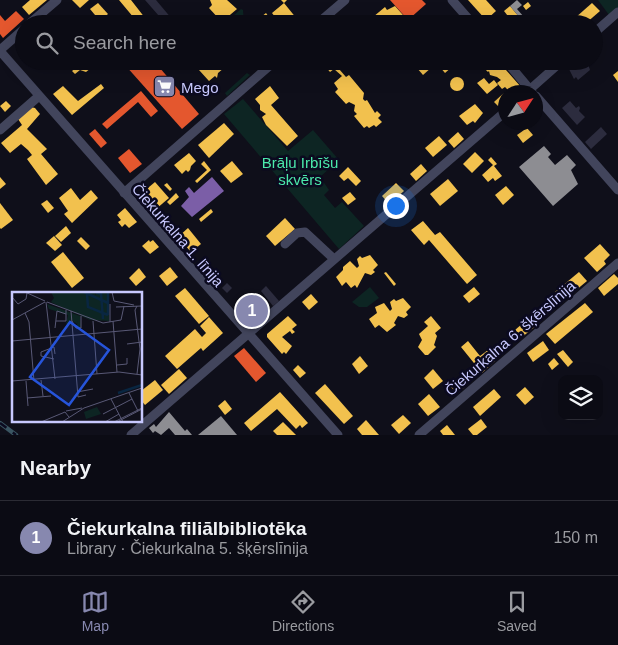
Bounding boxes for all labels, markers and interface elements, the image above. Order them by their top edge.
search box [15,15,603,70]
icon: search [33,29,61,57]
text: Search here [73,32,177,53]
supermarket icon: Mego [153,75,177,99]
place label: Mego [181,79,219,96]
north arrow [498,85,543,130]
park label: Brāļu Irbīšu skvērs [262,154,338,188]
street label: Čiekurkalna 1. līnija [129,180,228,290]
your location [383,193,409,219]
street label: Čiekurkalna 6. šķērslīnija [441,276,579,399]
inset map [12,292,142,422]
pin: 1 [236,292,268,330]
map controls [558,375,603,420]
button: layers [558,375,603,420]
text: Nearby [20,456,91,479]
text: Čiekurkalna filiālbibliotēka [67,518,307,539]
text: 1 [32,529,40,546]
text: 150 m [554,529,598,546]
text: Library · Čiekurkalna 5. šķērslīnija [67,540,308,557]
tab: Map [81,588,109,634]
tab: Directions [272,588,334,634]
tab: Saved [497,588,537,634]

